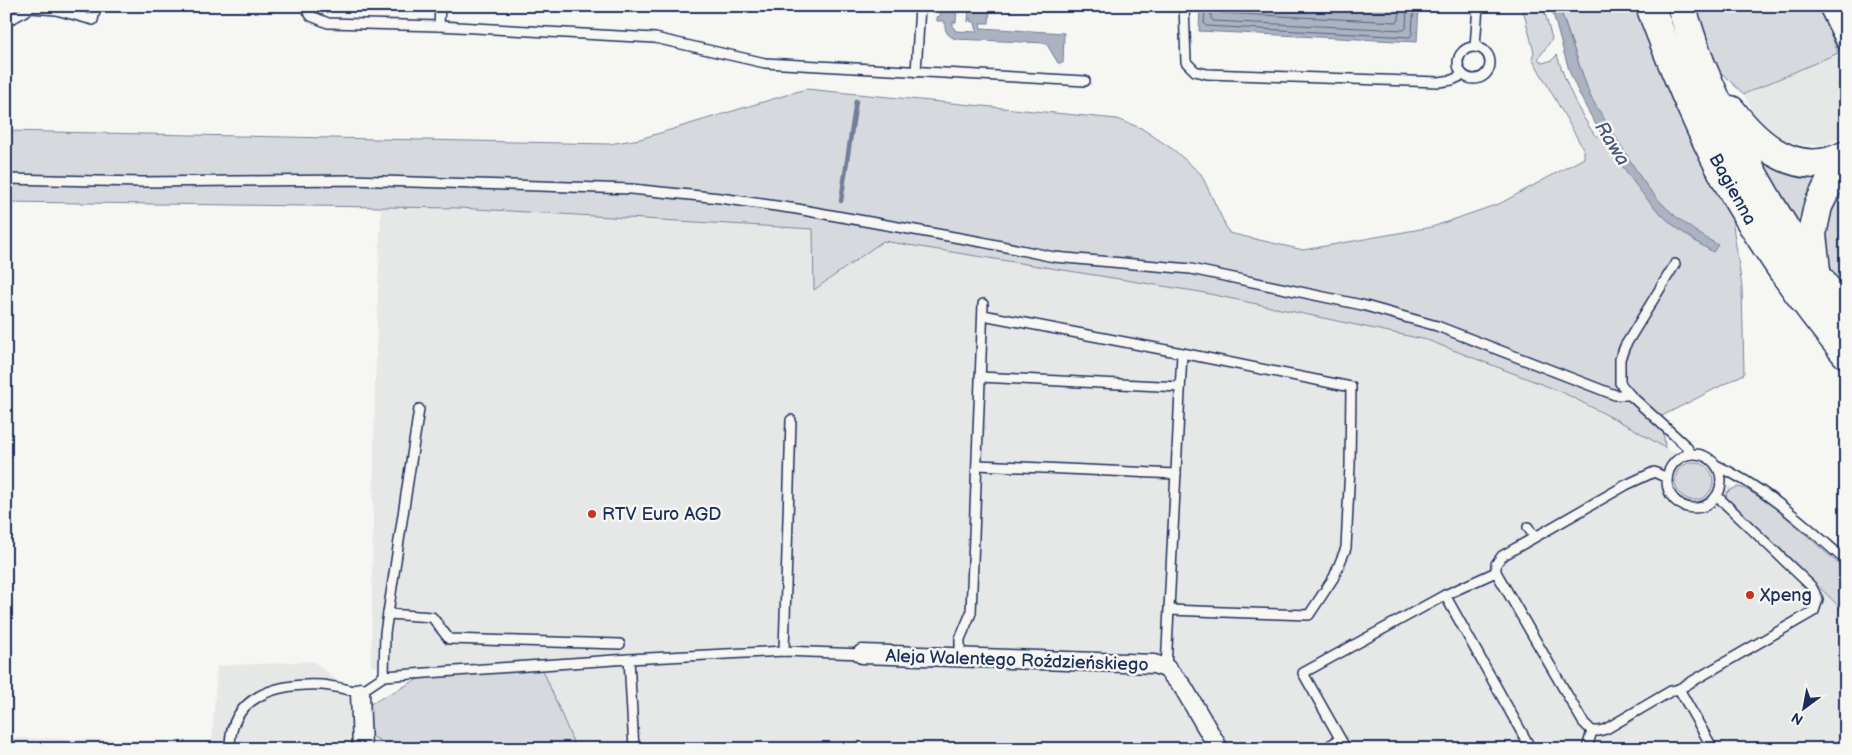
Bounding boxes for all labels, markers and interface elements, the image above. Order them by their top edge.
water label: Rawa [1589,118,1634,170]
street label: Bagienna [1704,150,1761,229]
place label: RTV Euro AGD [602,504,721,525]
marker: RTV Euro AGD [586,508,598,520]
place label: Xpeng [1759,585,1812,606]
marker: Xpeng [1744,589,1756,601]
street label: Aleja Walentego Roździeńskiego [885,645,1149,676]
north arrow [1780,682,1830,732]
text: N [1788,709,1806,729]

